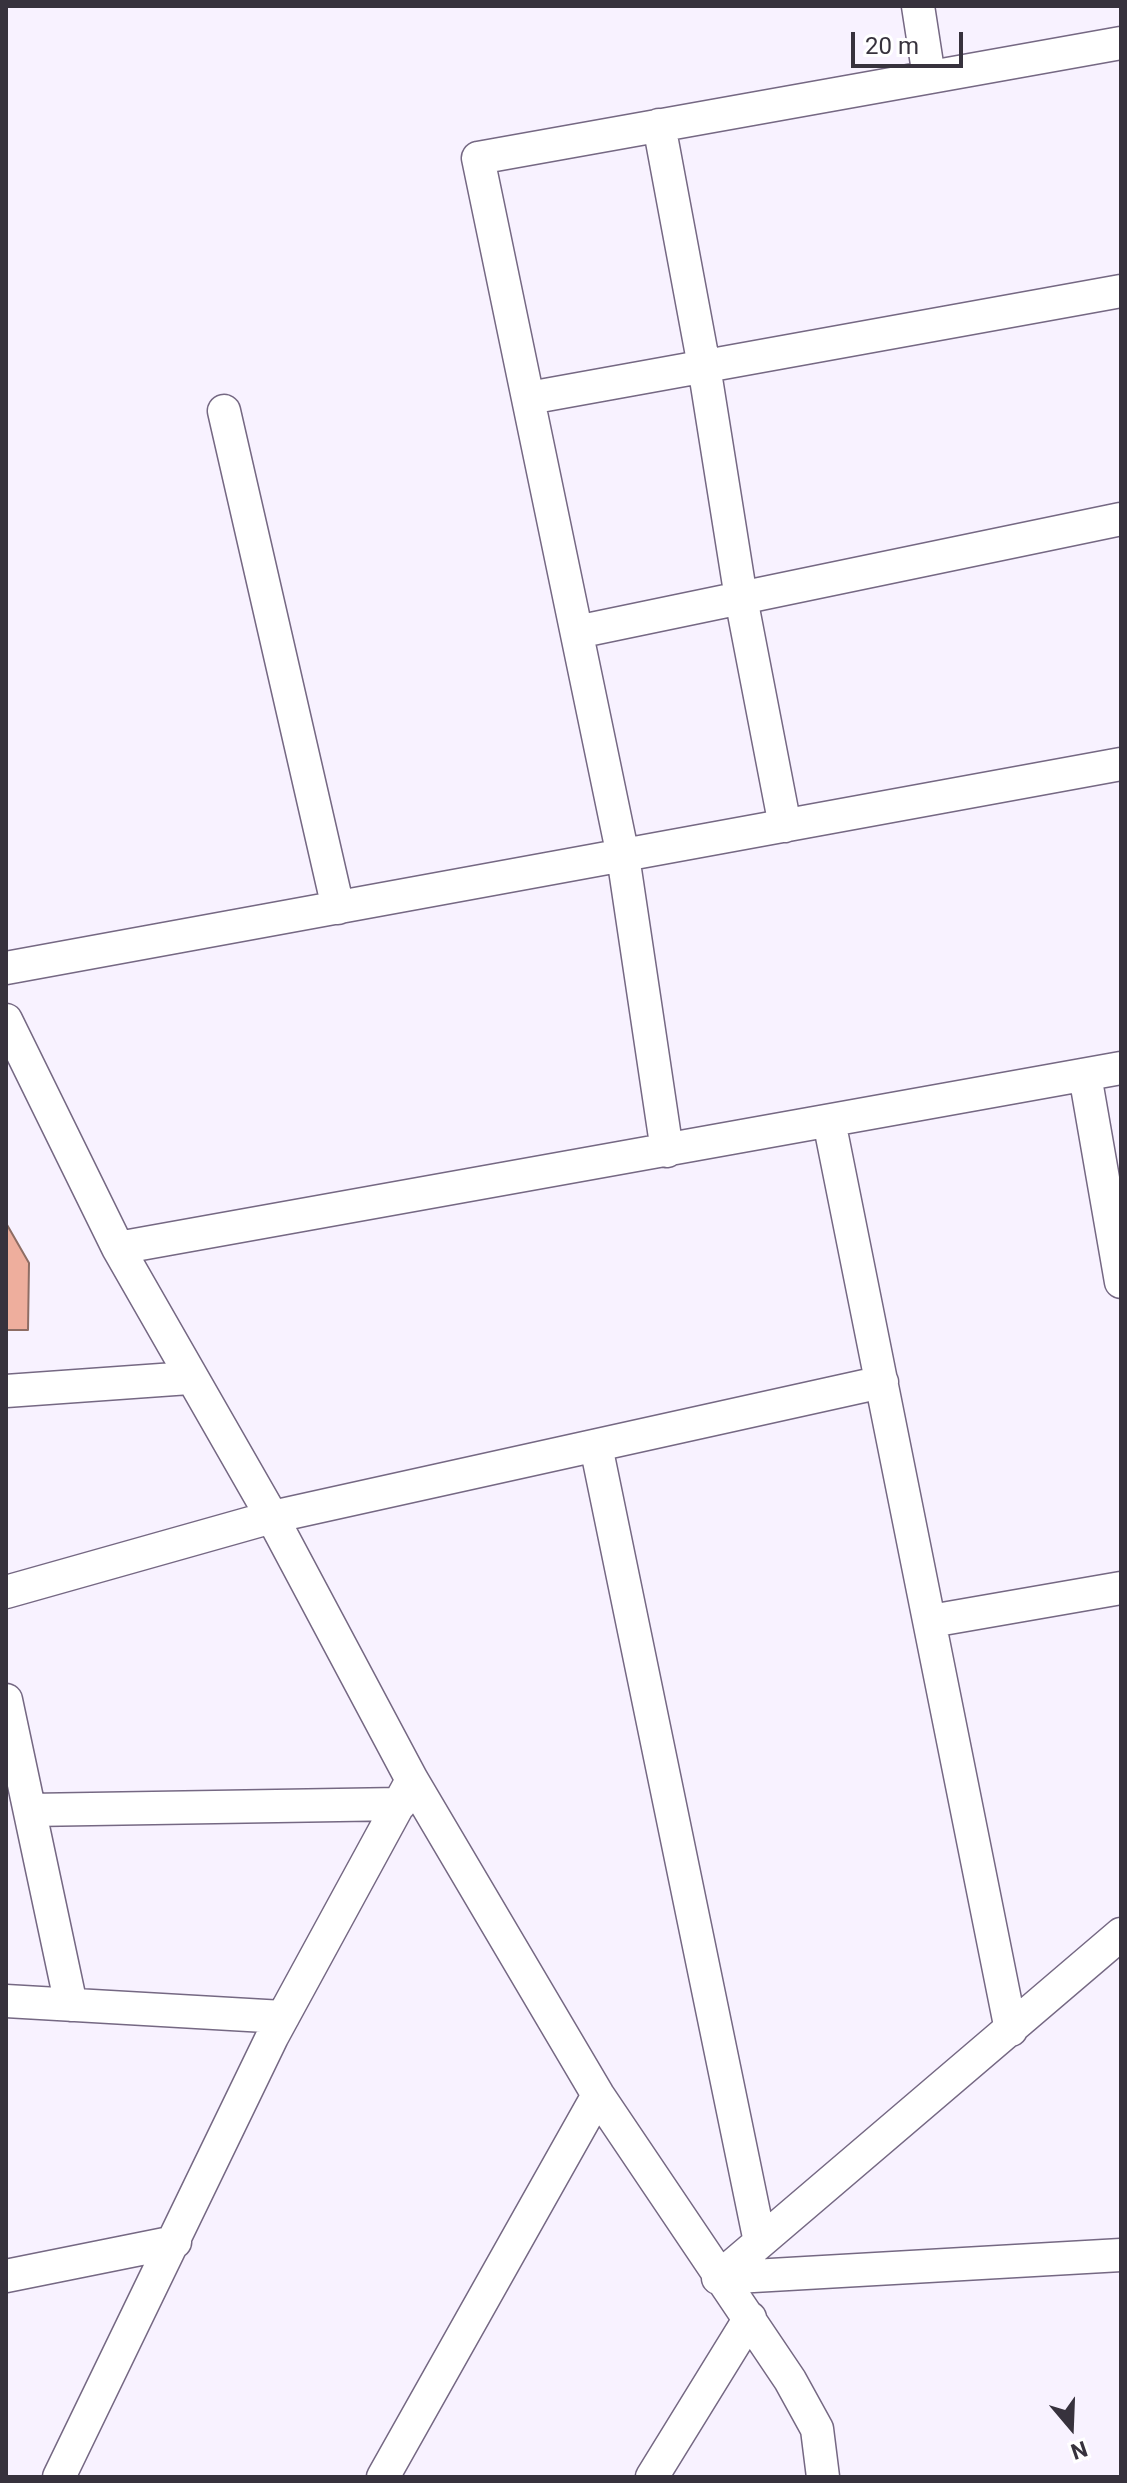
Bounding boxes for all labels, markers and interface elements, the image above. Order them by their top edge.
scale bar [855,16,967,66]
text: 20 m [865,32,919,60]
north arrow [1031,2387,1111,2467]
text: N [1068,2436,1090,2465]

